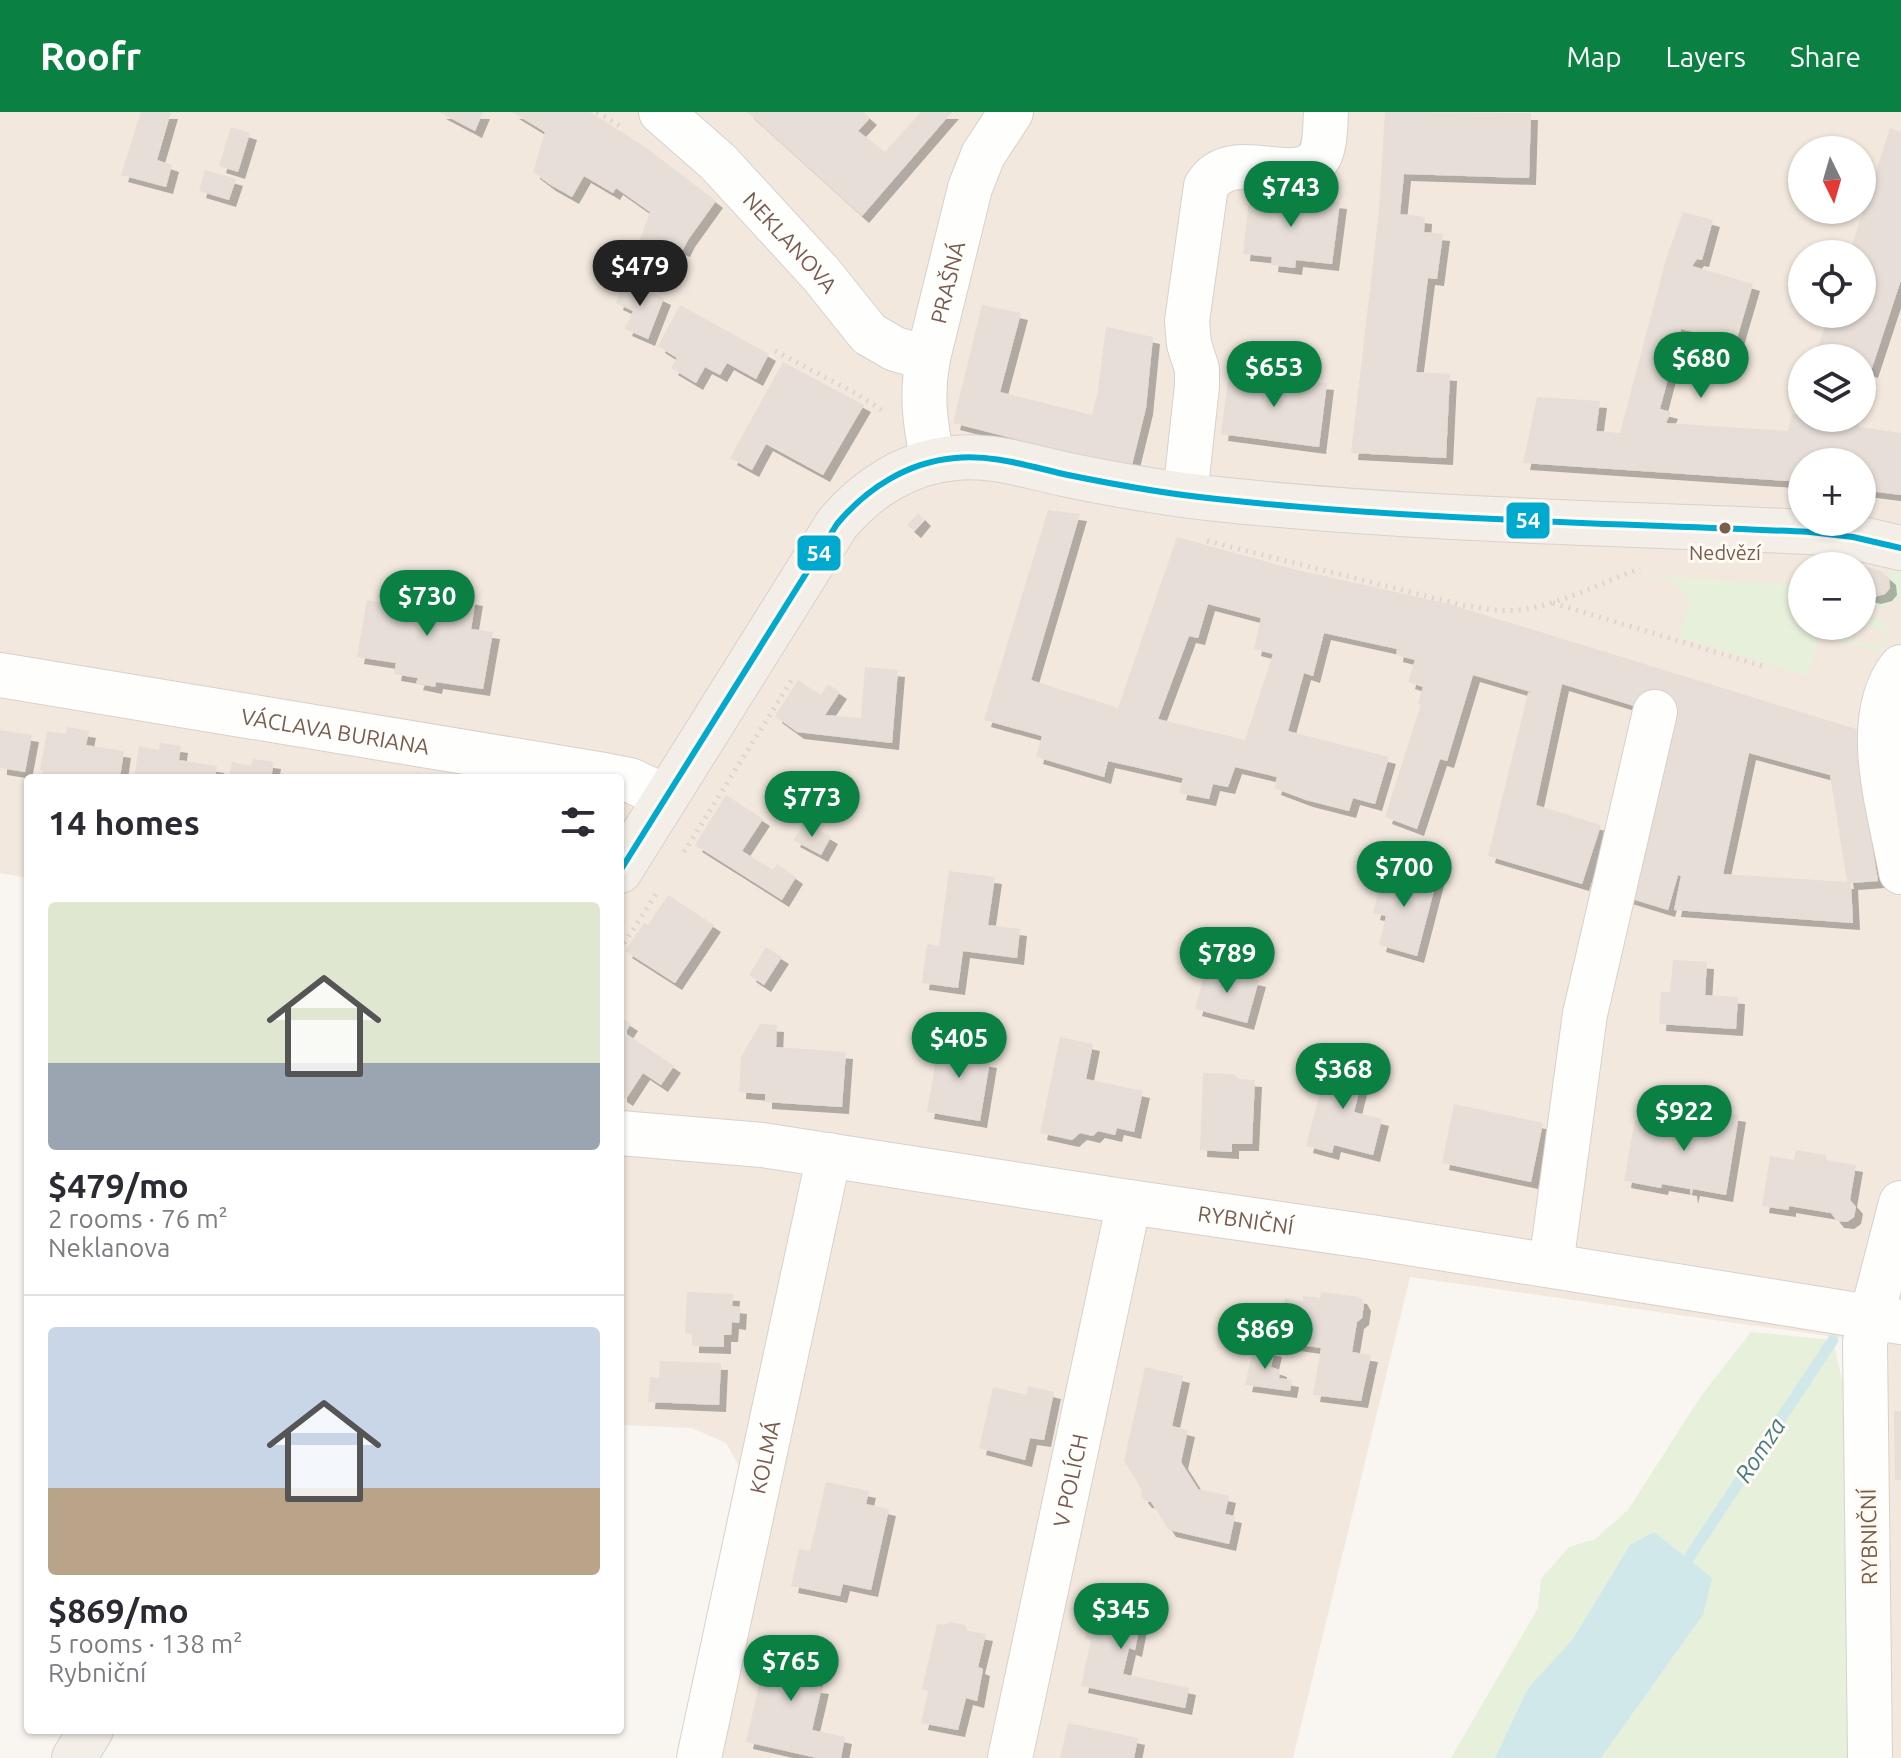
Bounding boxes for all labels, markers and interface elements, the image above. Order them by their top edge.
text: Roofr [40,35,141,77]
text: Map [1566,41,1622,72]
text: Layers [1666,41,1746,72]
text: Share [1790,41,1861,72]
north arrow [1788,136,1876,224]
map controls [1788,136,1876,640]
pin: $743 [1244,161,1338,229]
text: $743 [1262,172,1320,201]
street label: NEKLANOVA [739,186,843,298]
street label: PRAŠNÁ [925,238,969,326]
pin: $479 [593,240,687,308]
button: locate [1788,240,1876,328]
text: $479 [611,251,669,280]
pin: $680 [1654,332,1748,400]
pin: $653 [1227,341,1321,409]
text: $680 [1672,343,1730,372]
button: layers [1788,344,1876,432]
text: $653 [1245,352,1303,381]
button: + [1788,448,1876,536]
line badge: 54 [1505,501,1551,540]
text: 54 [1516,507,1540,532]
marker: Nedvězí [1717,520,1733,536]
line badge: 54 [796,534,842,572]
text: 54 [807,540,831,565]
place label: Nedvězí [1689,541,1762,564]
button: − [1788,552,1876,640]
pin: $730 [380,570,474,638]
text: $730 [398,581,456,610]
street label: VÁCLAVA BURIANA [240,703,432,759]
pin: $773 [765,771,859,839]
text: $773 [783,782,841,811]
icon: filters [556,800,600,844]
text: 14 homes [48,803,200,841]
pin: $700 [1357,841,1451,909]
text: $700 [1375,852,1433,881]
pin: $789 [1180,927,1274,995]
text: $789 [1198,938,1256,967]
icon: home [252,954,396,1098]
pin: $405 [912,1012,1006,1080]
text: $405 [930,1023,988,1052]
pin: $368 [1296,1043,1390,1111]
text: $368 [1314,1054,1372,1083]
pin: $922 [1637,1085,1731,1153]
text: $922 [1655,1096,1713,1125]
text: $479/mo [48,1166,189,1204]
street label: RYBNIČNÍ [1196,1200,1296,1238]
text: 2 rooms · 76 m² [48,1204,228,1233]
text: Neklanova [48,1233,170,1262]
pin: $869 [1218,1303,1312,1371]
text: $869 [1236,1314,1294,1343]
icon: home [252,1379,396,1523]
water label: Romza [1729,1413,1791,1487]
street label: KOLMÁ [744,1417,784,1496]
street label: V POLÍCH [1047,1431,1092,1529]
street label: RYBNIČNÍ [1854,1488,1881,1585]
pin: $345 [1074,1583,1168,1651]
text: $869/mo [48,1591,189,1629]
text: $345 [1092,1594,1150,1623]
text: 5 rooms · 138 m² [48,1629,243,1658]
pin: $765 [744,1635,838,1703]
text: $765 [762,1646,820,1675]
text: Rybniční [48,1658,146,1687]

